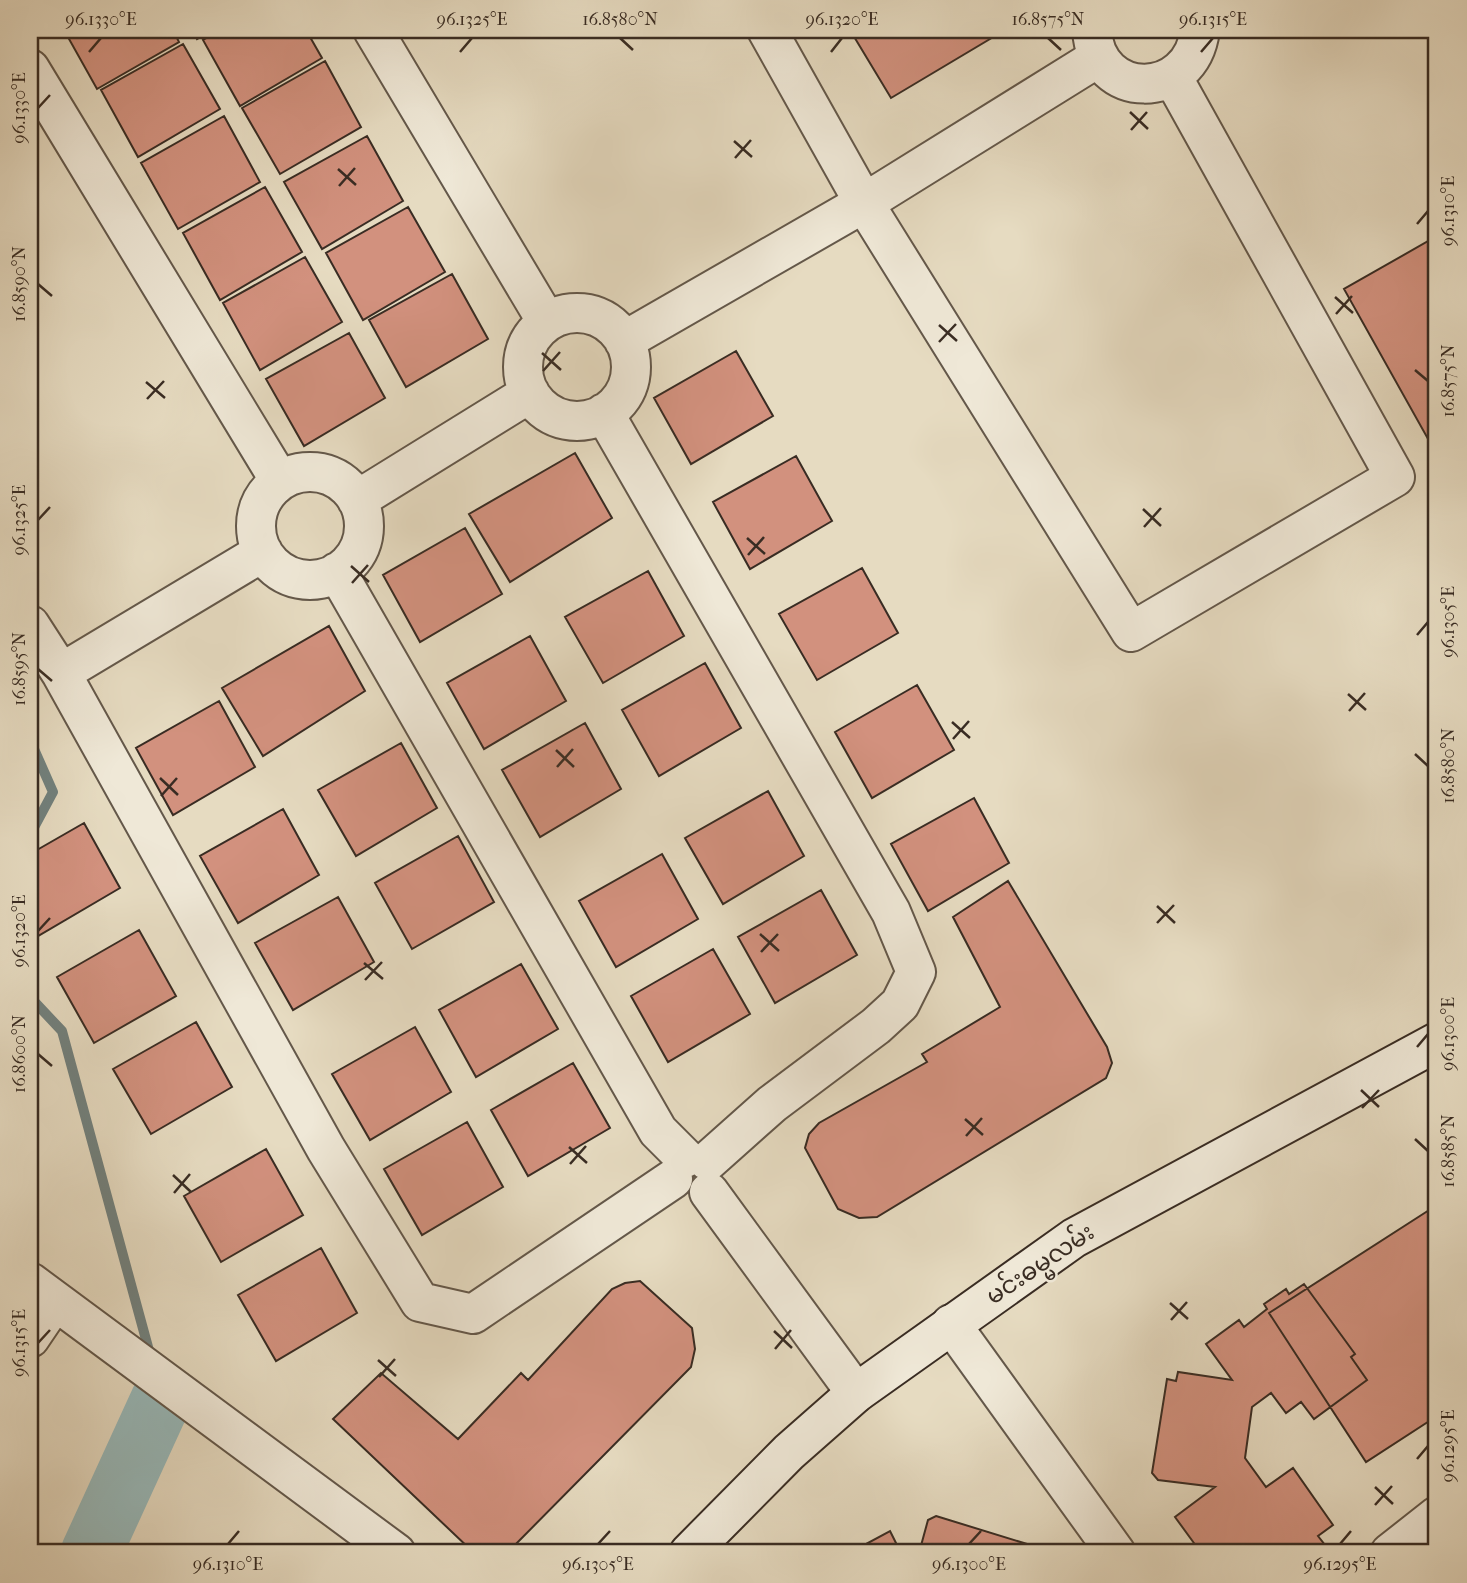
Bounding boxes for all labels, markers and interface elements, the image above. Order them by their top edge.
text: 96.1330°E [65,9,137,30]
text: 96.1325°E [436,9,508,30]
text: 16.8580°N [582,9,658,30]
text: 96.1320°E [805,9,879,30]
text: 16.8575°N [1011,9,1085,30]
text: 96.1315°E [1179,9,1247,30]
text: 96.1330°E [9,72,30,144]
text: 96.1310°E [1438,176,1459,246]
text: 16.8590°N [9,246,30,322]
text: 16.8575°N [1438,344,1459,418]
text: 96.1325°E [9,484,30,556]
text: 96.1305°E [1438,586,1459,658]
text: 16.8595°N [9,632,30,706]
text: 16.8580°N [1438,728,1459,804]
text: 96.1320°E [9,894,30,968]
text: 96.1300°E [1438,997,1459,1071]
text: 16.8600°N [9,1014,30,1093]
text: 16.8585°N [1438,1114,1459,1188]
street label: မင်းဓမ္မလမ်း [980,1216,1102,1315]
text: 96.1315°E [9,1309,30,1377]
text: 96.1295°E [1438,1409,1459,1483]
text: 96.1310°E [193,1554,263,1575]
text: 96.1305°E [562,1554,634,1575]
text: 96.1300°E [932,1554,1006,1575]
text: 96.1295°E [1303,1554,1377,1575]

